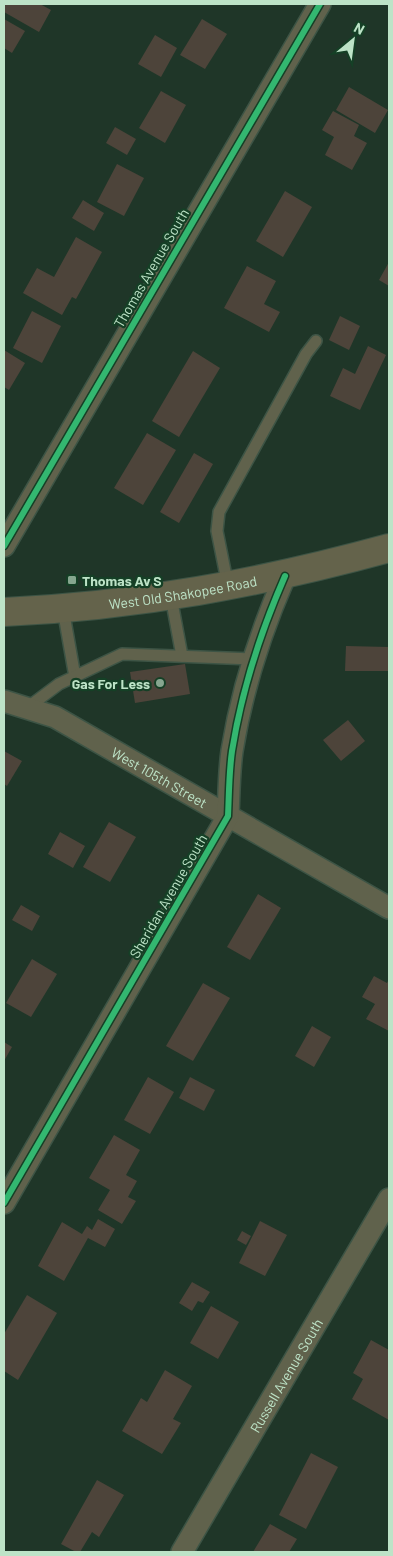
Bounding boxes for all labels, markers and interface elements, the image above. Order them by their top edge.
north arrow [328,15,378,65]
text: N [351,19,368,38]
street label: Thomas Avenue South [110,205,192,331]
place label: Thomas Av S [82,572,162,589]
street label: West Old Shakopee Road [108,572,258,612]
marker: Thomas Av S [66,574,78,586]
place label: Gas For Less [72,675,150,692]
marker: Gas For Less [154,677,166,689]
street label: West 105th Street [109,743,210,811]
street label: Sheridan Avenue South [126,831,210,961]
street label: Russell Avenue South [246,1315,326,1435]

